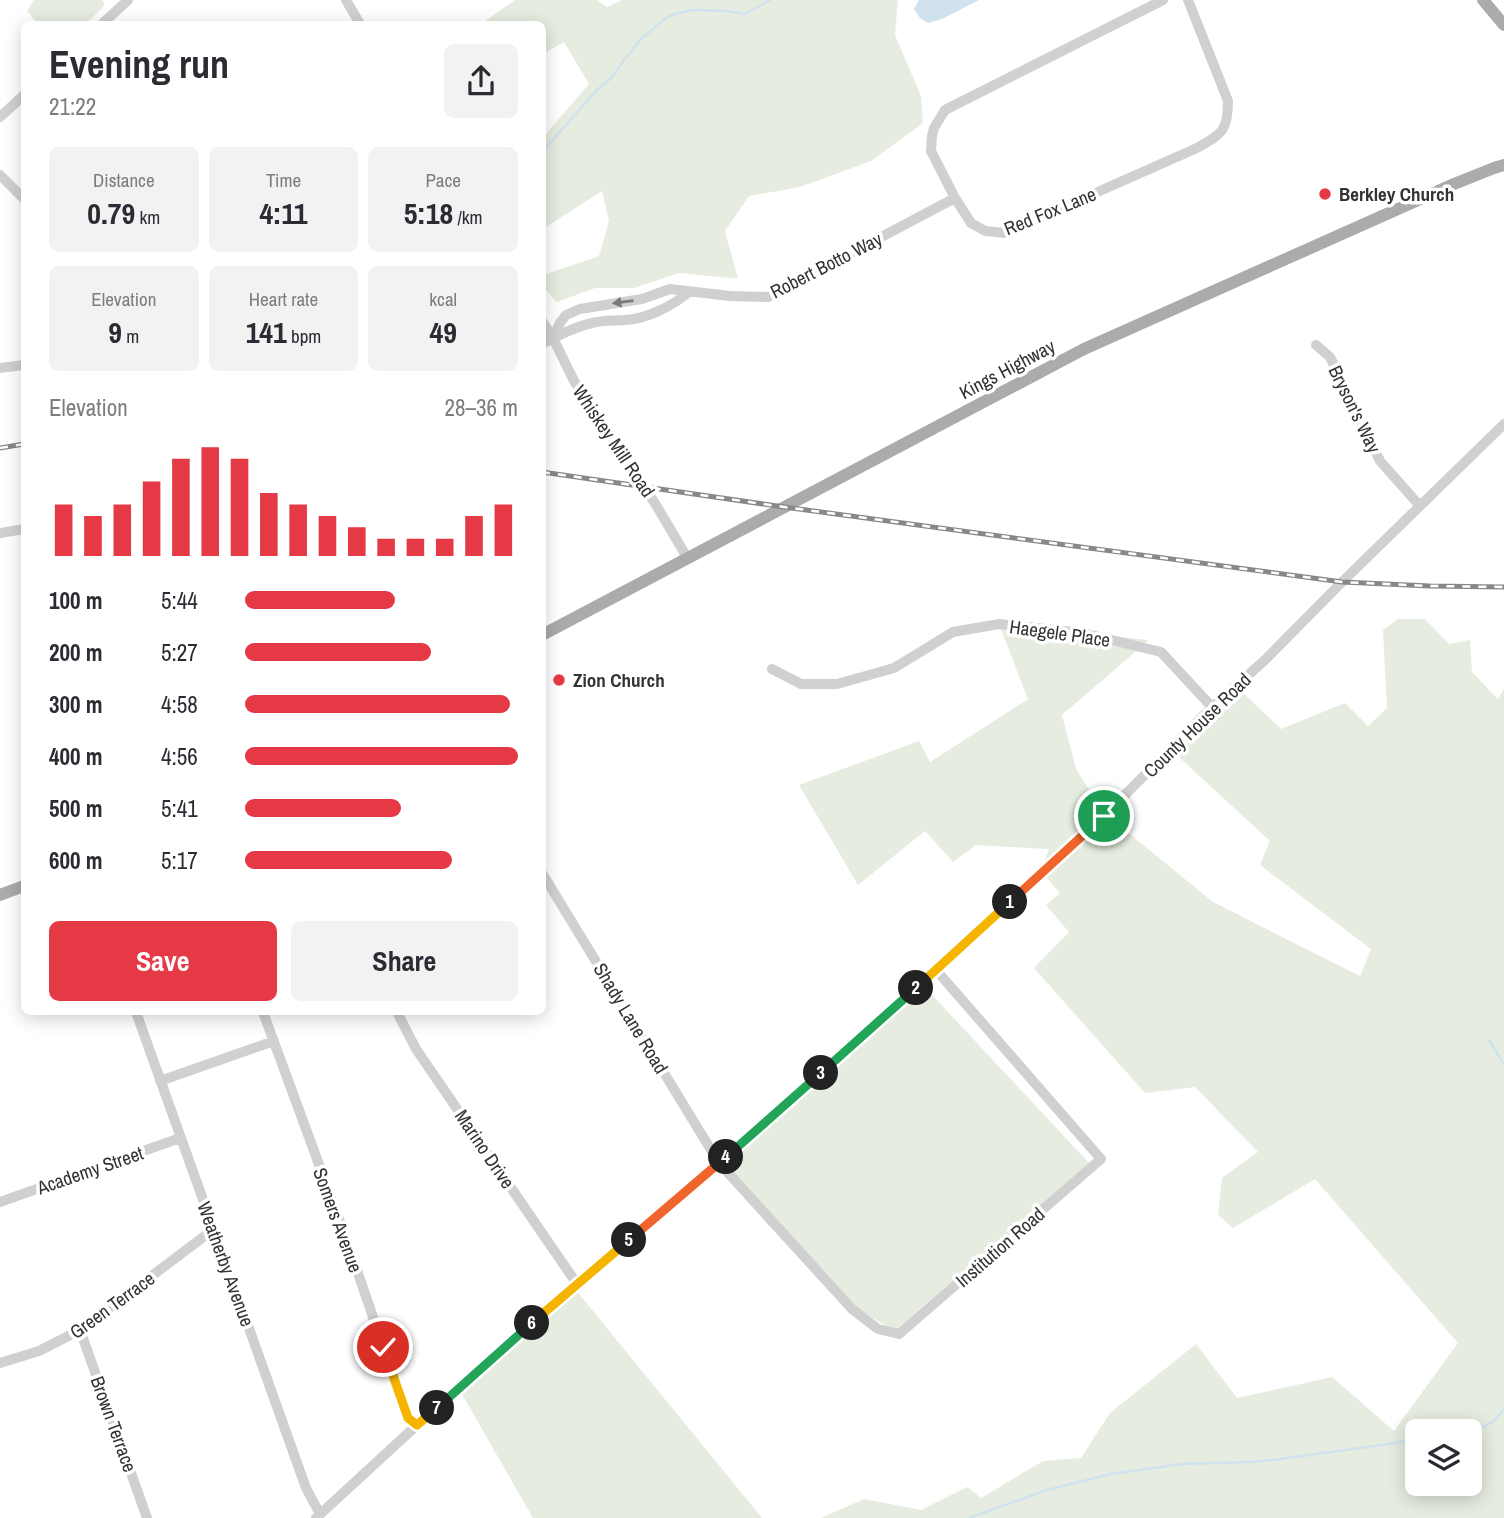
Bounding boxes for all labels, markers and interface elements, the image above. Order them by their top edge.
text: Evening run [49,39,229,90]
button: share [444,44,518,118]
text: 21:22 [49,91,96,122]
text: Distance [93,167,155,193]
text: Time [266,167,301,193]
text: Pace [425,167,461,193]
street label: Red Fox Lane [1000,181,1100,241]
place label: Berkley Church [1339,181,1454,207]
marker: Berkley Church [1317,186,1333,202]
text: 0.79 [87,193,135,233]
text: 4:11 [260,193,307,233]
text: 5:18 [404,193,453,233]
text: km [135,204,160,230]
text: /km [453,204,483,230]
street label: Robert Botto Way [766,226,887,304]
text: Elevation [91,286,156,312]
text: Heart rate [249,286,318,312]
text: kcal [429,286,457,312]
one-way arrow [612,297,634,308]
text: 9 [108,312,122,352]
text: 141 [246,312,287,352]
text: 49 [429,312,457,352]
text: m [122,323,139,349]
text: bpm [287,323,321,349]
street label: Kings Highway [955,333,1060,405]
street label: Bryson's Way [1323,361,1387,457]
street label: Whiskey Mill Road [567,380,661,502]
text: Elevation [49,392,128,423]
text: 28–36 m [445,392,518,423]
text: 100 m [49,585,102,616]
text: 5:44 [161,585,198,616]
street label: Haegele Place [1008,613,1112,653]
text: 200 m [49,637,102,668]
text: 5:27 [161,637,198,668]
place label: Zion Church [573,667,665,693]
street label: County House Road [1138,667,1256,783]
marker: Zion Church [551,672,567,688]
text: 300 m [49,689,102,720]
text: 4:58 [161,689,198,720]
text: 400 m [49,741,102,772]
text: 4:56 [161,741,198,772]
pin [1074,786,1134,846]
text: 500 m [49,793,102,824]
text: 5:41 [161,793,198,824]
icon: arrive [1085,797,1123,835]
text: 600 m [49,845,102,876]
text: 5:17 [161,845,198,876]
pin: 1 [992,884,1028,920]
text: 1 [1005,888,1014,914]
button: Save [49,921,277,1001]
button: Share [291,921,518,1001]
street label: Shady Lane Road [588,958,674,1078]
pin: 2 [898,970,934,1006]
text: 2 [911,974,920,1000]
pin: 3 [804,1056,838,1090]
text: 3 [816,1059,825,1085]
street label: Marino Drive [449,1104,521,1194]
street label: Academy Street [32,1139,147,1201]
pin: 4 [708,1140,744,1174]
text: 4 [721,1143,730,1169]
street label: Somers Avenue [307,1164,369,1276]
street label: Weatherby Avenue [191,1198,261,1330]
street label: Institution Road [950,1201,1050,1293]
pin: 5 [612,1222,646,1258]
text: 5 [624,1226,633,1252]
street label: Green Terrace [64,1265,160,1345]
pin: 6 [514,1306,550,1340]
text: 6 [527,1309,536,1335]
pin [353,1317,413,1377]
icon: check [364,1328,402,1366]
street label: Brown Terrace [85,1372,143,1476]
pin: 7 [420,1390,454,1426]
text: 7 [432,1394,441,1420]
map controls [1405,1419,1482,1496]
button: layers [1405,1419,1482,1496]

